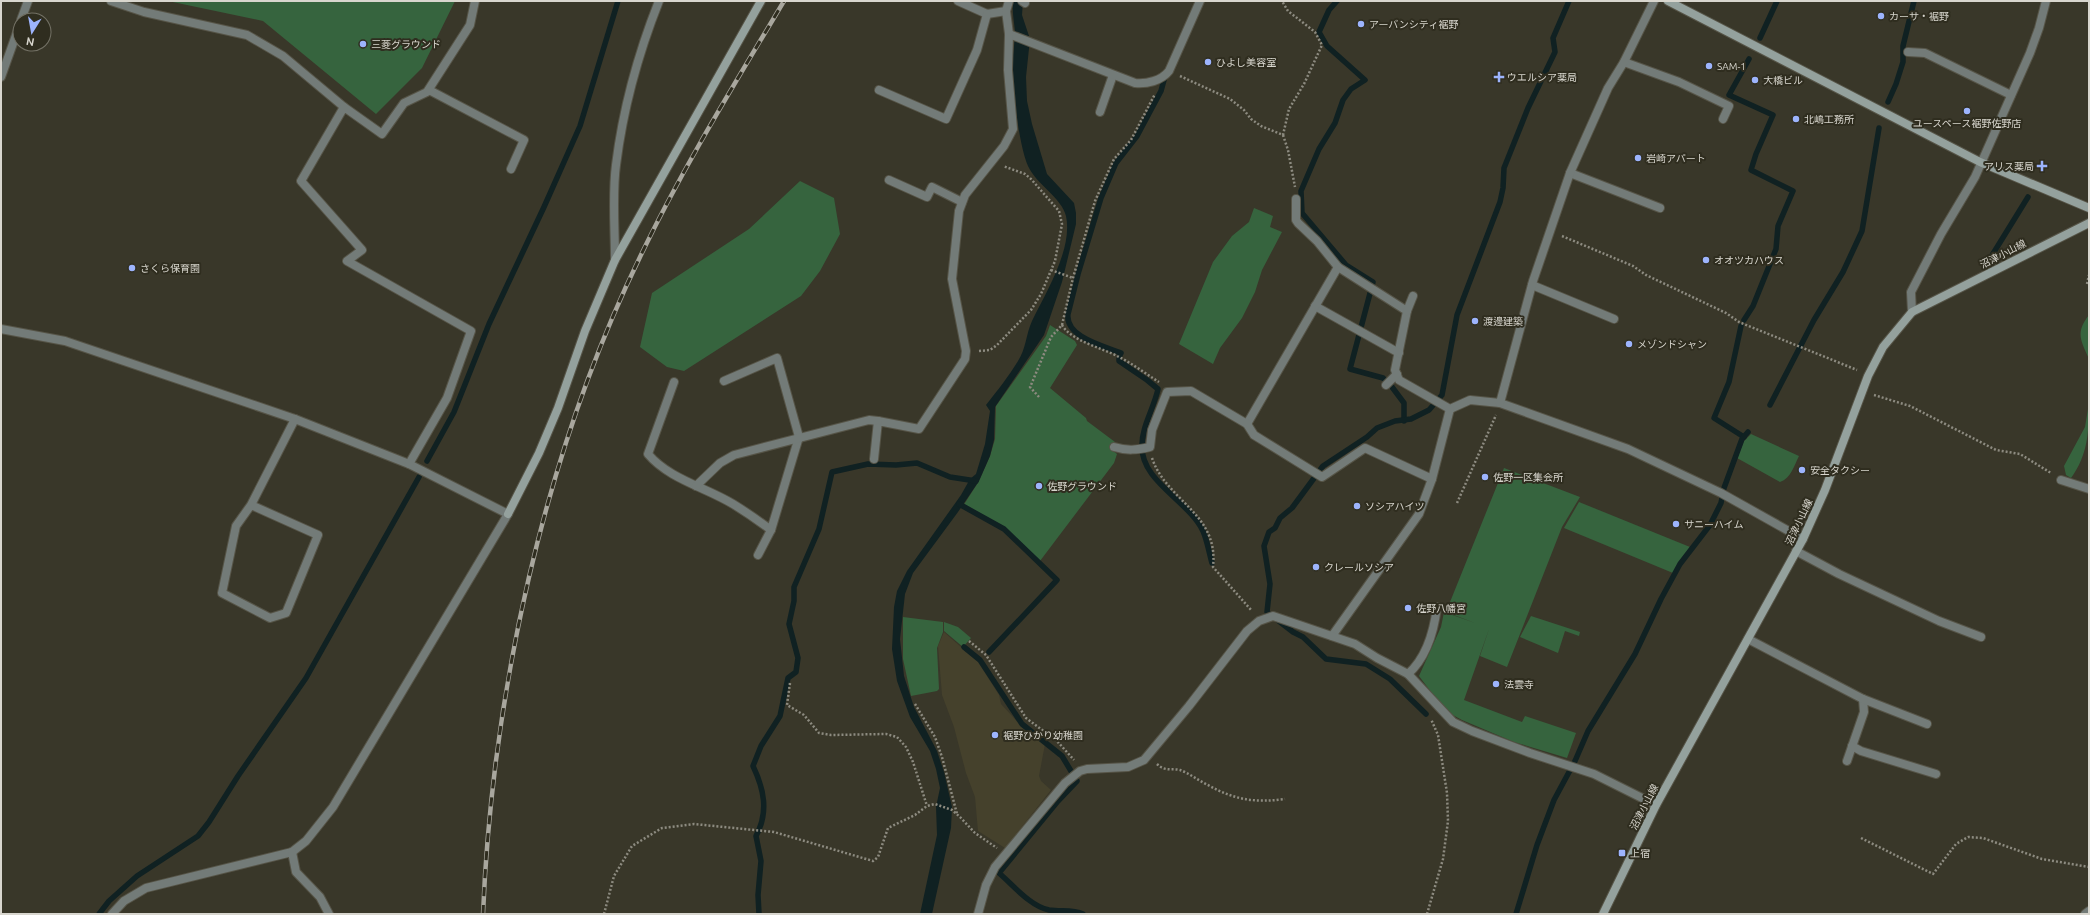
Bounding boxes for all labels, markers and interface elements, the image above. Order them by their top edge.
marker: カーサ・裾野 [1876,11,1886,21]
place label: カーサ・裾野 [1889,11,1949,22]
north arrow [12,12,52,52]
marker: アーバンシティ裾野 [1356,19,1366,29]
place label: アーバンシティ裾野 [1369,19,1458,30]
text: N [25,35,35,48]
marker: 三菱グラウンド [358,39,368,49]
place label: 三菱グラウンド [371,39,441,50]
marker: ひよし美容室 [1203,57,1213,67]
place label: ひよし美容室 [1216,57,1276,68]
marker: SAM-1 [1704,61,1714,71]
place label: SAM-1 [1717,61,1746,72]
marker: ウエルシア薬局 [1494,72,1504,82]
place label: ウエルシア薬局 [1507,72,1577,83]
marker: 大橋ビル [1750,75,1760,85]
place label: 大橋ビル [1763,75,1803,86]
marker: ユースペース裾野佐野店 [1962,106,1972,116]
marker: 北嶋工務所 [1791,114,1801,124]
place label: 北嶋工務所 [1804,114,1854,125]
place label: ユースペース裾野佐野店 [1913,118,2021,129]
marker: 岩崎アパート [1633,153,1643,163]
place label: 岩崎アパート [1646,153,1706,164]
place label: アリス薬局 [1984,161,2034,172]
marker: アリス薬局 [2037,161,2047,171]
street label: 沼津小山線 [1978,238,2028,270]
marker: オオツカハウス [1701,255,1711,265]
place label: オオツカハウス [1714,255,1784,266]
marker: さくら保育園 [127,263,137,273]
place label: さくら保育園 [140,263,200,274]
marker: 渡邊建築 [1470,316,1480,326]
place label: 渡邊建築 [1483,316,1523,327]
marker: メゾンドシャン [1624,339,1634,349]
place label: メゾンドシャン [1637,339,1707,350]
marker: 安全タクシー [1797,465,1807,475]
place label: 安全タクシー [1810,465,1870,476]
marker: 佐野一区集会所 [1480,472,1490,482]
place label: 佐野一区集会所 [1493,472,1563,483]
marker: 佐野グラウンド [1034,481,1044,491]
place label: 佐野グラウンド [1047,481,1117,492]
street label: 沼津小山線 [1783,497,1815,547]
marker: ソシアハイツ [1352,501,1362,511]
place label: ソシアハイツ [1365,501,1424,512]
marker: サニーハイム [1671,519,1681,529]
place label: サニーハイム [1684,519,1743,530]
marker: クレールソシア [1311,562,1321,572]
place label: クレールソシア [1324,562,1394,573]
marker: 佐野八幡宮 [1403,603,1413,613]
place label: 佐野八幡宮 [1416,603,1466,614]
marker: 法雲寺 [1491,679,1501,689]
place label: 法雲寺 [1504,679,1534,690]
marker: 裾野ひかり幼稚園 [990,730,1000,740]
place label: 裾野ひかり幼稚園 [1003,730,1083,741]
street label: 沼津小山線 [1628,782,1660,832]
marker: 上宿 [1617,848,1627,858]
place label: 上宿 [1630,848,1650,859]

